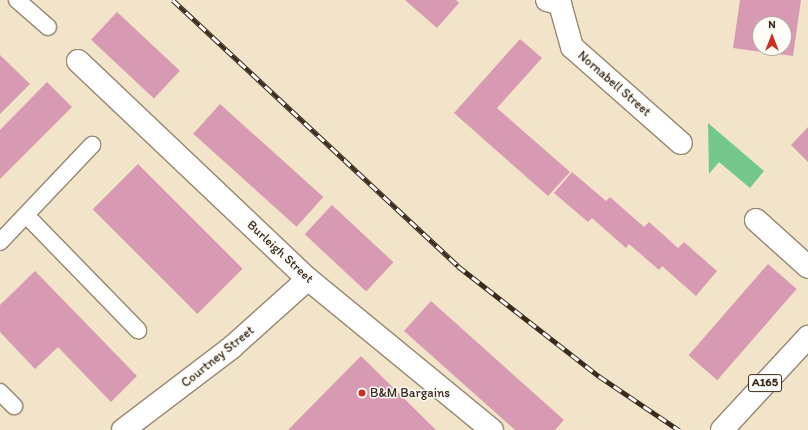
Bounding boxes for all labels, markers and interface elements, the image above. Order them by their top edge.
north arrow [752,16,792,56]
text: N [768,18,776,31]
street label: Nornabell Street [574,48,654,120]
street label: Burleigh Street [244,217,316,287]
street label: Courtney Street [178,323,258,391]
road number: A165 [748,373,782,393]
place label: B&M Bargains [370,385,450,401]
marker: B&M Bargains [357,388,367,398]

